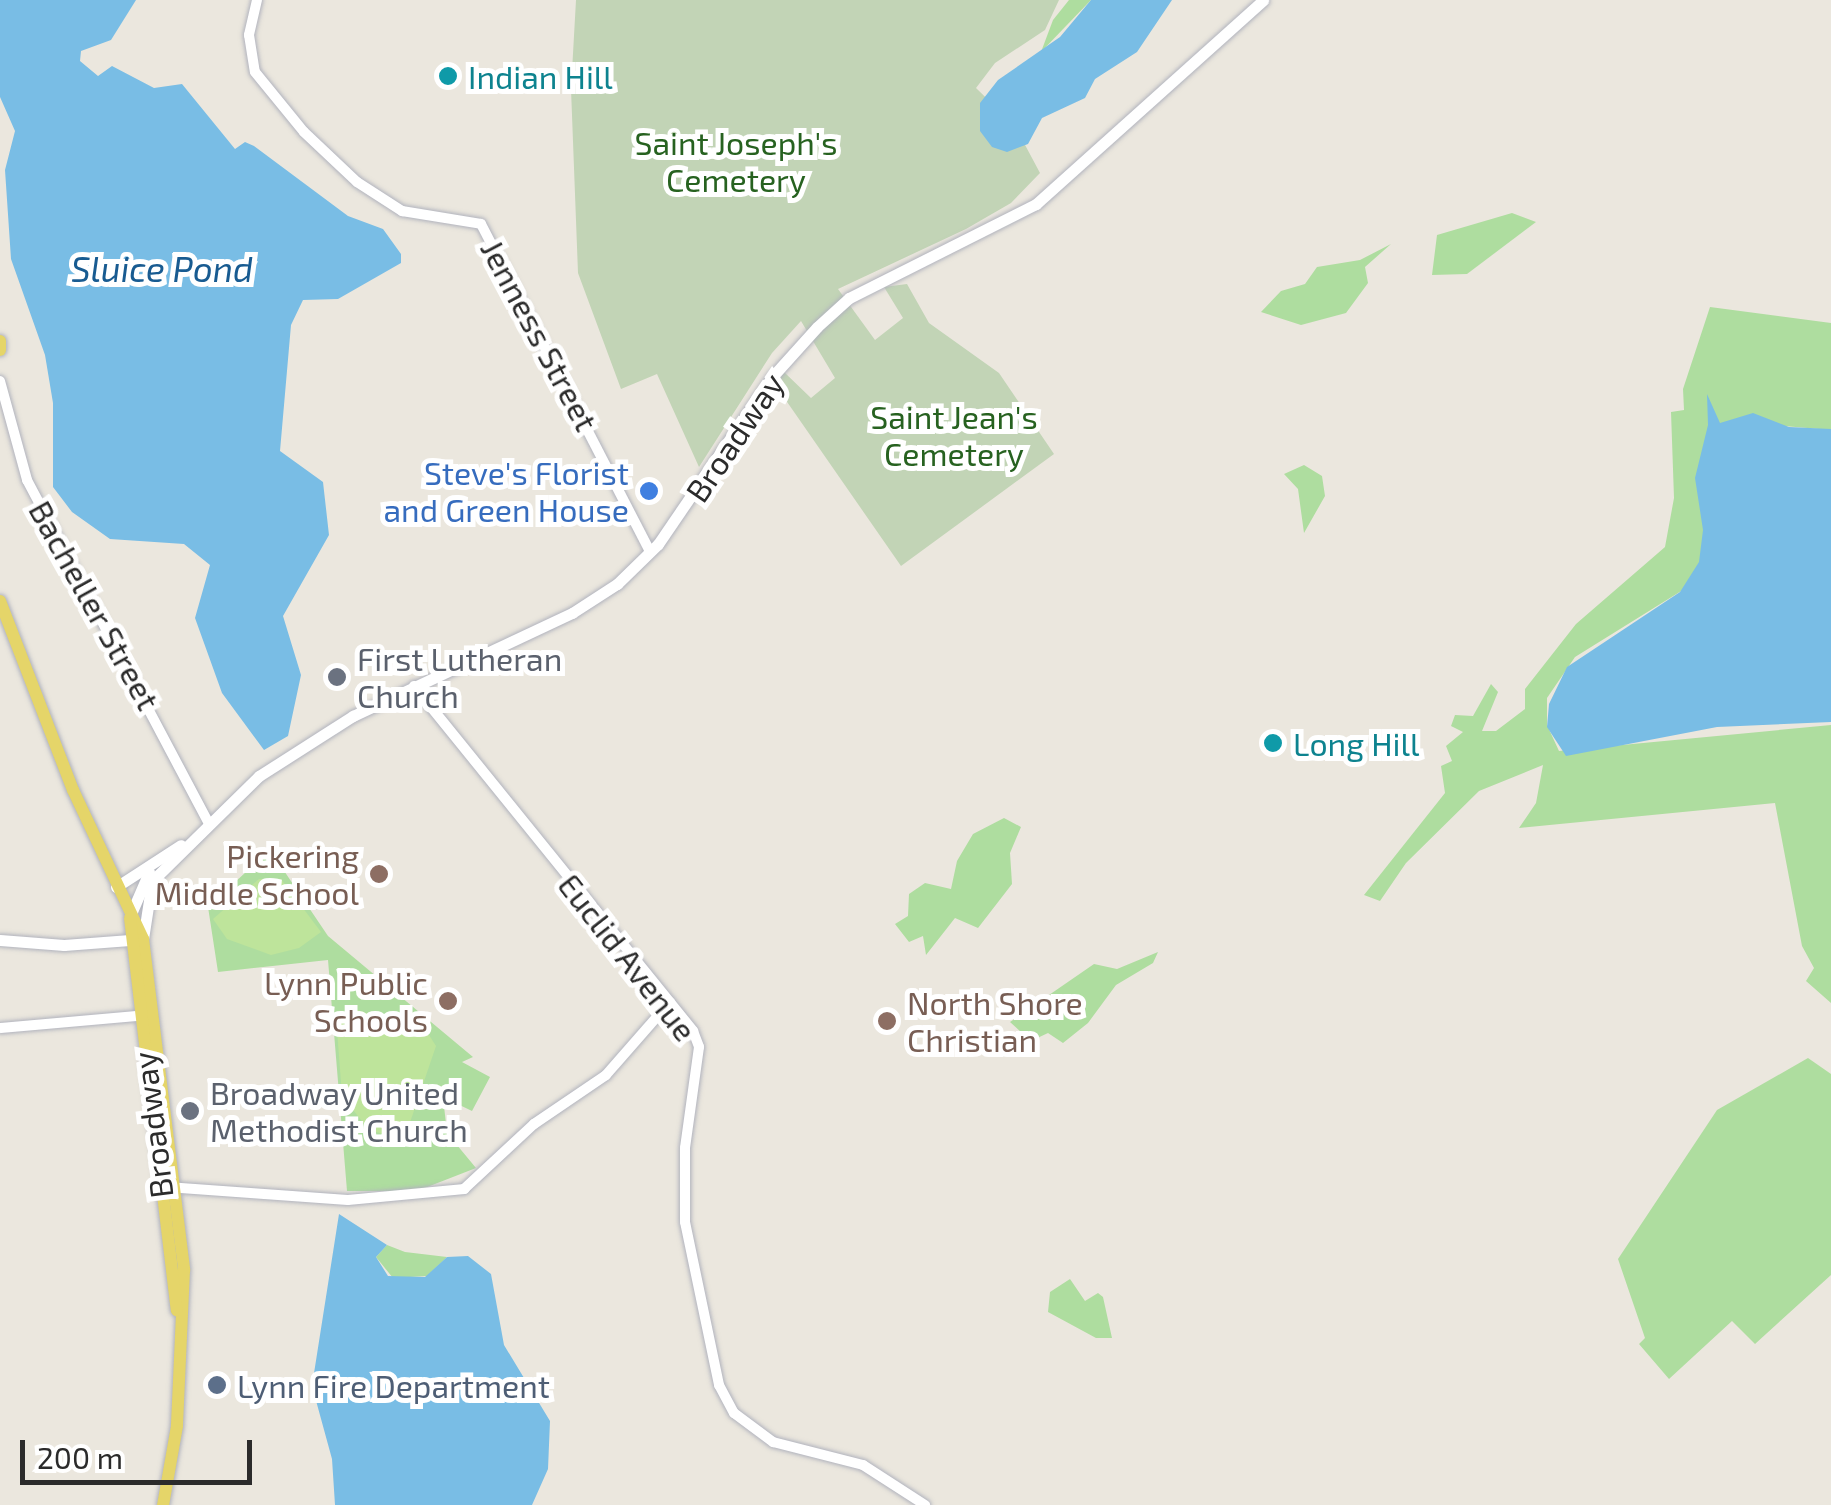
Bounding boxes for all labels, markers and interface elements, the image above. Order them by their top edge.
place label: Indian Hill [468,57,613,95]
marker: Indian Hill [437,65,459,87]
park label: Saint Joseph's Cemetery [634,124,838,199]
street label: Jenness Street [474,233,606,437]
water label: Sluice Pond [71,247,253,289]
street label: Broadway [677,365,791,509]
park label: Saint Jean's Cemetery [870,398,1038,473]
place label: Steve's Florist and Green House [384,454,629,529]
marker: Steve's Florist and Green House [638,480,660,502]
street label: Bacheller Street [22,493,168,717]
place label: First Lutheran Church [357,640,562,715]
marker: First Lutheran Church [326,666,348,688]
place label: Long Hill [1293,724,1419,762]
marker: Long Hill [1262,732,1284,754]
place label: Pickering Middle School [154,837,359,912]
marker: Pickering Middle School [368,863,390,885]
street label: Euclid Avenue [551,866,705,1048]
place label: Lynn Public Schools [264,964,428,1039]
place label: North Shore Christian [907,984,1083,1059]
marker: Lynn Public Schools [437,990,459,1012]
marker: North Shore Christian [876,1010,898,1032]
street label: Broadway [124,1050,180,1200]
place label: Broadway United Methodist Church [210,1074,468,1149]
marker: Broadway United Methodist Church [179,1100,201,1122]
place label: Lynn Fire Department [237,1366,550,1404]
marker: Lynn Fire Department [206,1374,228,1396]
scale bar [25,1420,258,1482]
text: 200 m [37,1439,123,1475]

